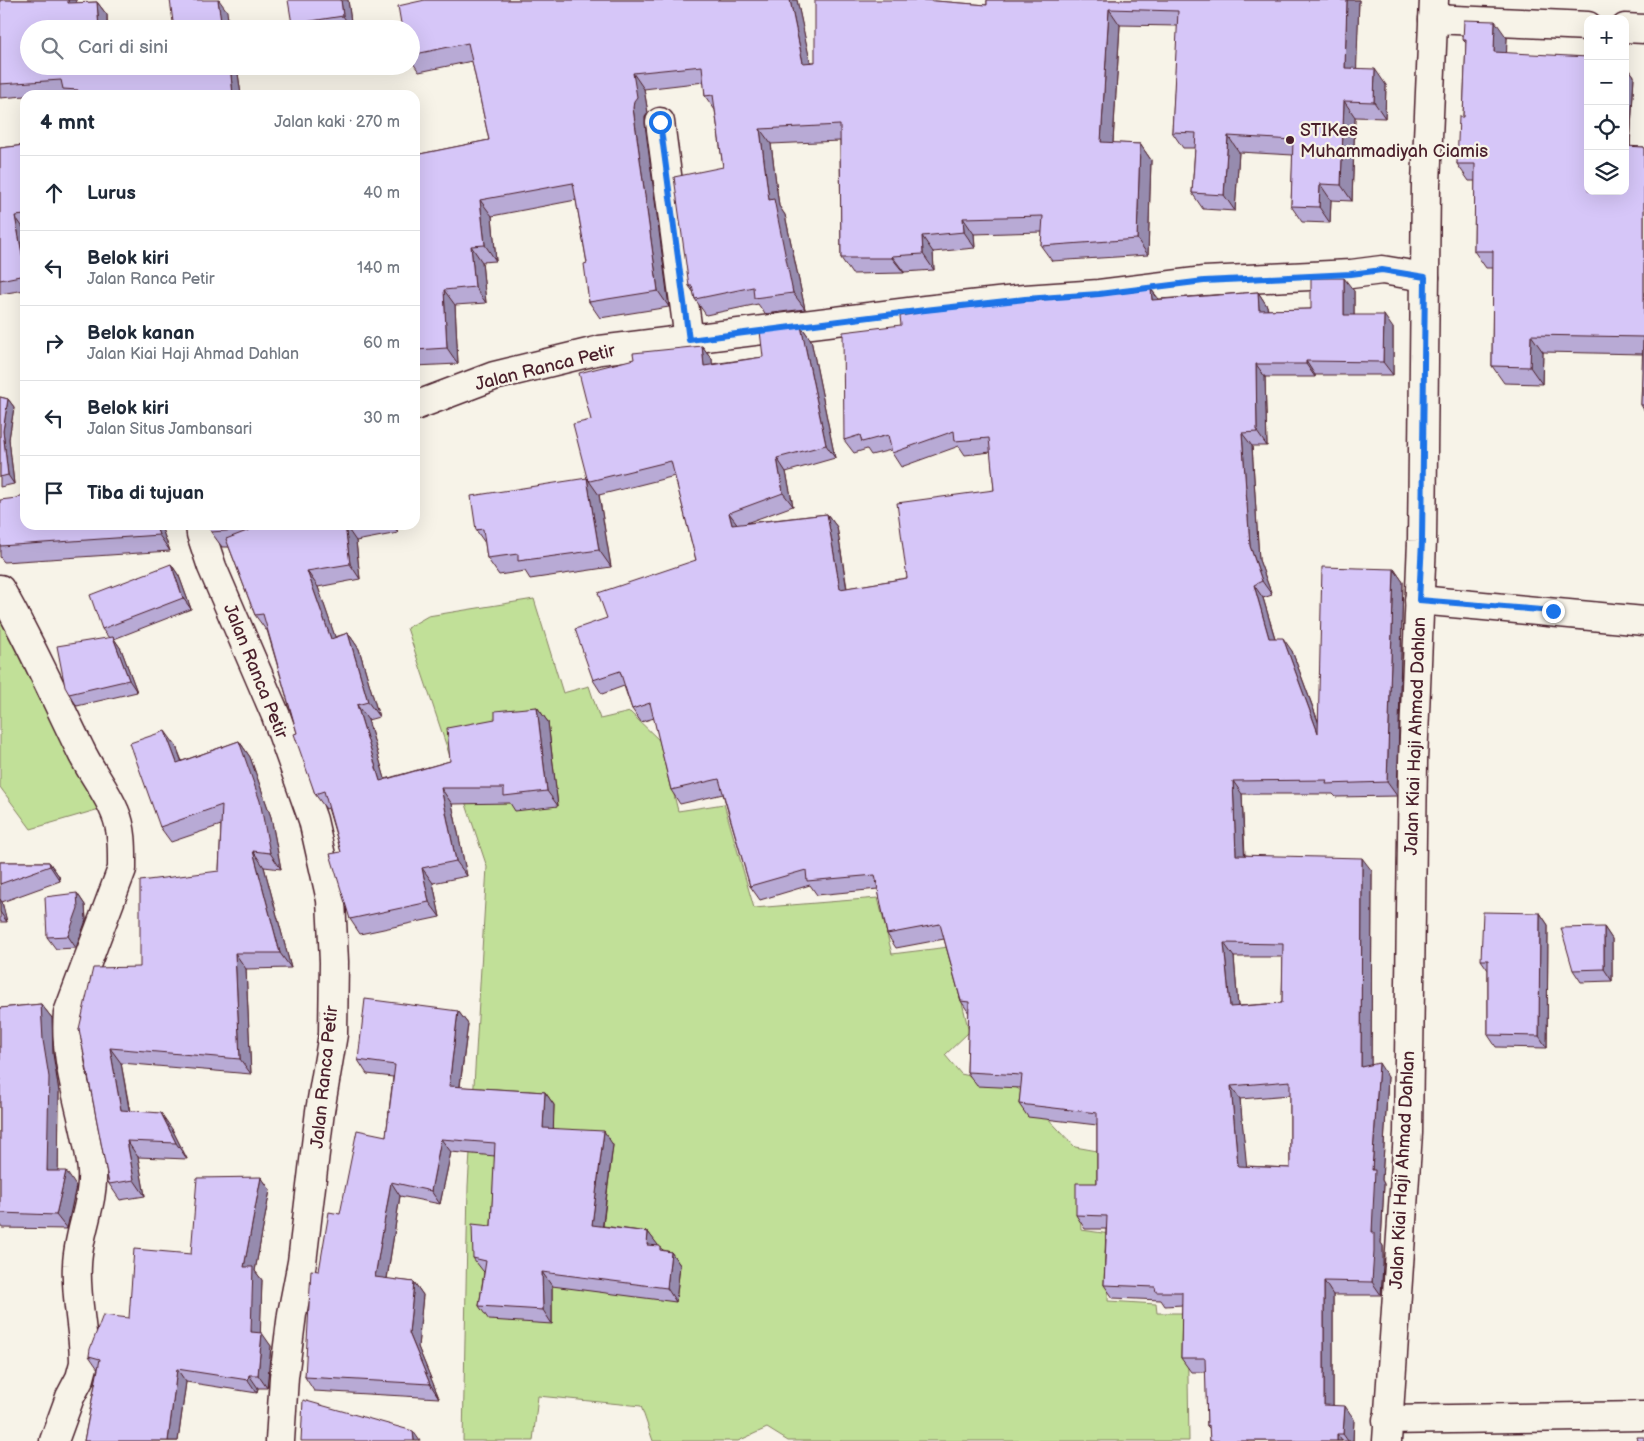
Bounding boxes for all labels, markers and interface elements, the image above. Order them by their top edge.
map controls [1584,15,1629,195]
button: + [1584,15,1629,60]
search box [20,20,420,75]
icon: search [38,34,66,62]
text: Cari di sini [78,36,168,59]
button: − [1584,60,1629,105]
button: locate [1584,105,1629,150]
text: 4 mnt [40,110,95,135]
route start [649,111,672,134]
text: Jalan kaki · 270 m [274,113,400,132]
place label: STIKes Muhammadiyah Ciamis [1300,120,1488,162]
marker: STIKes Muhammadiyah Ciamis [1284,134,1296,146]
button: layers [1584,150,1629,195]
icon: ahead [40,179,68,207]
text: Lurus [87,182,136,205]
text: 40 m [363,184,400,203]
text: Belok kiri [87,247,169,270]
icon: left [40,254,68,282]
text: 140 m [357,259,400,278]
text: Jalan Ranca Petir [87,270,215,289]
text: Belok kanan [87,322,195,345]
icon: right [40,329,68,357]
text: 60 m [363,334,400,353]
street label: Jalan Ranca Petir [473,340,618,395]
text: Jalan Kiai Haji Ahmad Dahlan [87,345,299,364]
text: Belok kiri [87,397,169,420]
icon: left [40,404,68,432]
text: 30 m [363,409,400,428]
text: Jalan Situs Jambansari [87,420,252,439]
icon: arrive [40,479,68,507]
text: Tiba di tujuan [87,482,204,505]
route end [1542,600,1565,623]
street label: Jalan Ranca Petir [219,601,292,742]
street label: Jalan Kiai Haji Ahmad Dahlan [1401,616,1430,856]
street label: Jalan Ranca Petir [307,1004,342,1150]
street label: Jalan Kiai Haji Ahmad Dahlan [1386,1050,1419,1290]

